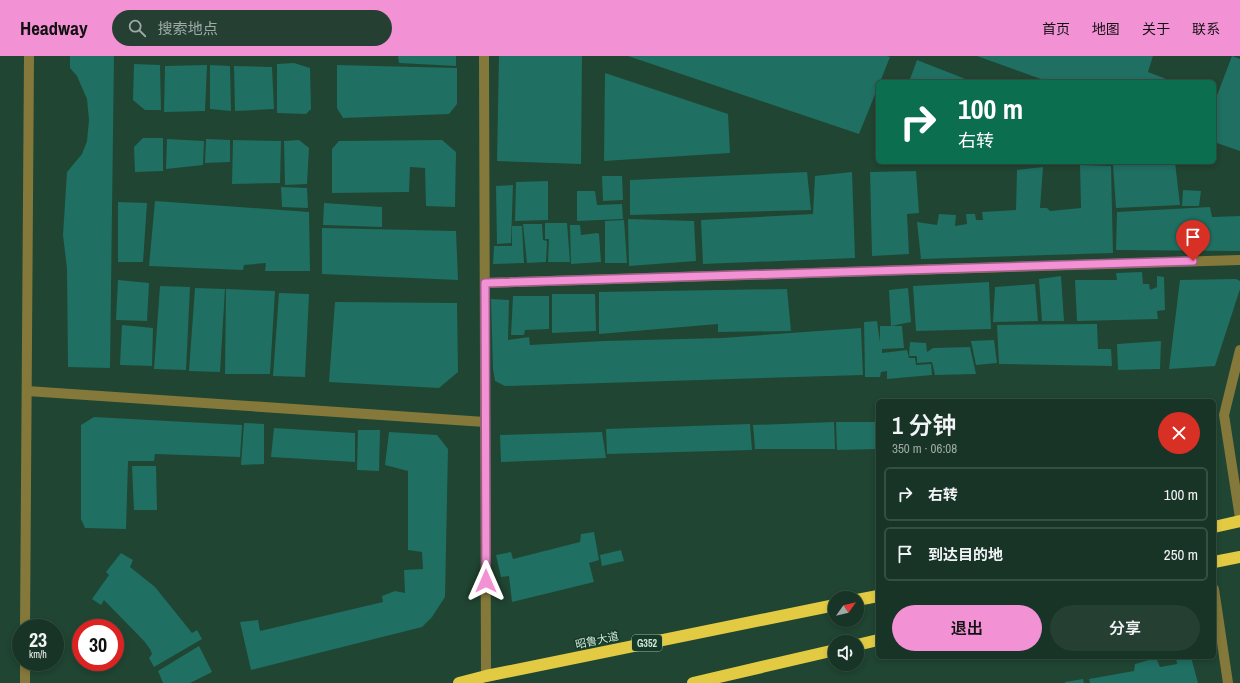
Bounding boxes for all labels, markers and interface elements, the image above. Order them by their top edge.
search box [112,10,392,46]
text: Headway [20,15,88,41]
icon: search [126,17,148,39]
text: 搜索地点 [158,18,218,39]
text: 首页 [1042,20,1070,38]
text: 地图 [1092,20,1120,38]
text: 关于 [1142,20,1170,38]
text: 联系 [1192,20,1220,38]
text: 100 m [958,90,1023,128]
icon: right [892,96,944,148]
text: 右转 [958,128,994,153]
pin [1176,220,1210,261]
icon: arrive [1182,226,1204,248]
text: 1 分钟 [892,409,956,441]
button: close [1158,412,1200,454]
text: 350 m · 06:08 [892,440,957,457]
icon: right [894,483,916,505]
text: 右转 [928,484,958,505]
text: 100 m [1164,484,1198,505]
icon: arrive [894,543,916,565]
text: 到达目的地 [928,544,1003,565]
text: 250 m [1164,544,1198,565]
position arrow [465,560,507,602]
north arrow [828,591,864,627]
map controls [828,591,864,671]
button: 退出 [892,605,1042,651]
button: 分享 [1050,605,1200,651]
speed limit sign: 30 [72,619,124,671]
text: 23 [29,626,47,653]
street label: 昭鲁大道 [574,629,620,651]
road number: G352 [632,635,662,651]
button: sound [828,635,864,671]
text: km/h [29,648,47,661]

